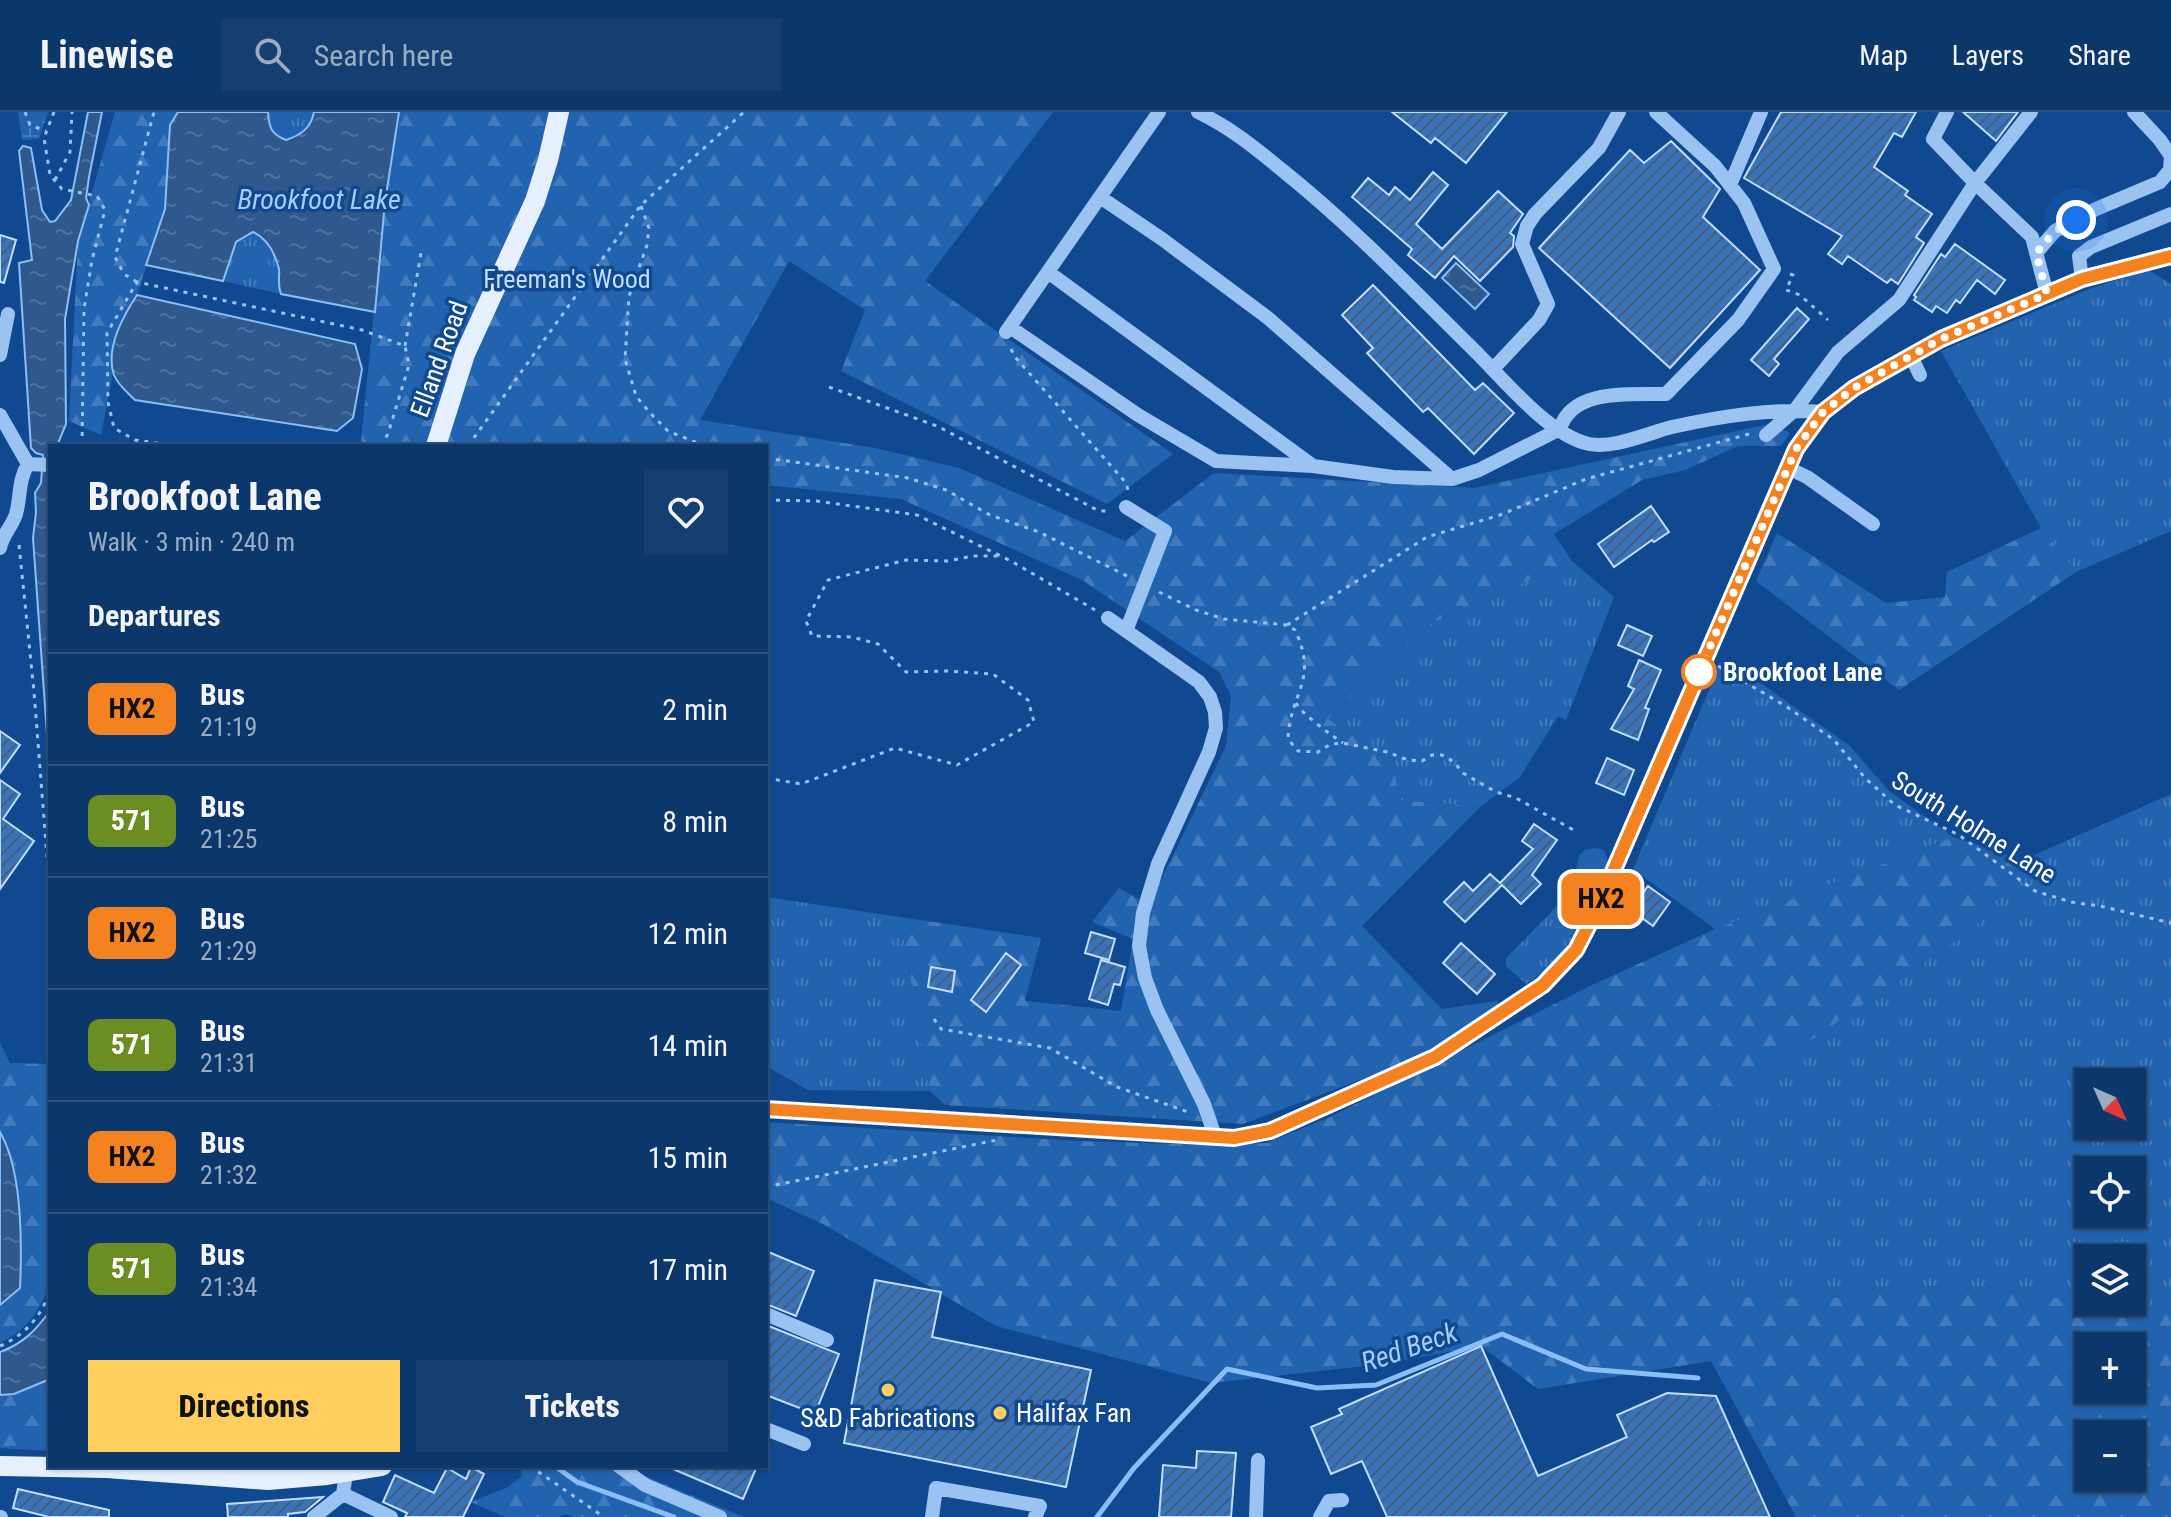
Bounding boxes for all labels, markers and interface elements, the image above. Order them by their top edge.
search box [222,19,782,91]
text: Linewise [40,33,174,77]
icon: search [250,33,294,77]
text: Search here [314,38,453,73]
text: Map [1859,39,1908,72]
text: Layers [1952,39,2024,72]
text: Share [2068,39,2131,72]
water label: Brookfoot Lake [237,183,401,216]
your location [2056,200,2096,240]
park label: Freeman's Wood [483,264,651,294]
street label: Elland Road [404,297,474,421]
button: heart [644,470,728,554]
text: Brookfoot Lane [88,475,321,519]
text: Walk · 3 min · 240 m [88,527,295,557]
text: Departures [88,598,221,633]
marker: Brookfoot Lane [1682,655,1716,689]
place label: Brookfoot Lane [1723,657,1882,687]
text: Bus [200,677,245,712]
text: HX2 [108,692,156,725]
text: 2 min [662,692,728,727]
text: 21:19 [200,712,257,742]
street label: South Holme Lane [1886,765,2062,889]
text: Bus [200,789,245,824]
text: 571 [111,804,153,837]
text: 8 min [662,804,728,839]
text: 21:25 [200,824,257,854]
line badge: HX2 [1555,873,1647,925]
text: HX2 [1577,882,1625,915]
text: Bus [200,901,245,936]
text: HX2 [108,916,156,949]
text: 12 min [647,916,728,951]
text: 21:29 [200,936,257,966]
text: Bus [200,1013,245,1048]
text: 571 [111,1028,153,1061]
text: 14 min [647,1028,728,1063]
text: 21:31 [200,1048,257,1078]
north arrow [2074,1068,2146,1140]
map controls [2074,1068,2146,1492]
text: Bus [200,1125,245,1160]
text: HX2 [108,1140,156,1173]
text: 15 min [647,1140,728,1175]
button: locate [2074,1156,2146,1228]
text: 21:32 [200,1160,257,1190]
text: Bus [200,1237,245,1272]
button: layers [2074,1244,2146,1316]
text: 571 [111,1252,153,1285]
text: 17 min [647,1252,728,1287]
text: 21:34 [200,1272,257,1302]
water label: Red Beck [1357,1315,1462,1379]
button: + [2074,1332,2146,1404]
button: Directions [88,1360,400,1452]
button: Tickets [416,1360,728,1452]
marker: S&D Fabrications [879,1381,897,1399]
place label: Halifax Fan [1016,1398,1132,1428]
place label: S&D Fabrications [800,1403,976,1433]
marker: Halifax Fan [991,1404,1009,1422]
button: − [2074,1420,2146,1492]

